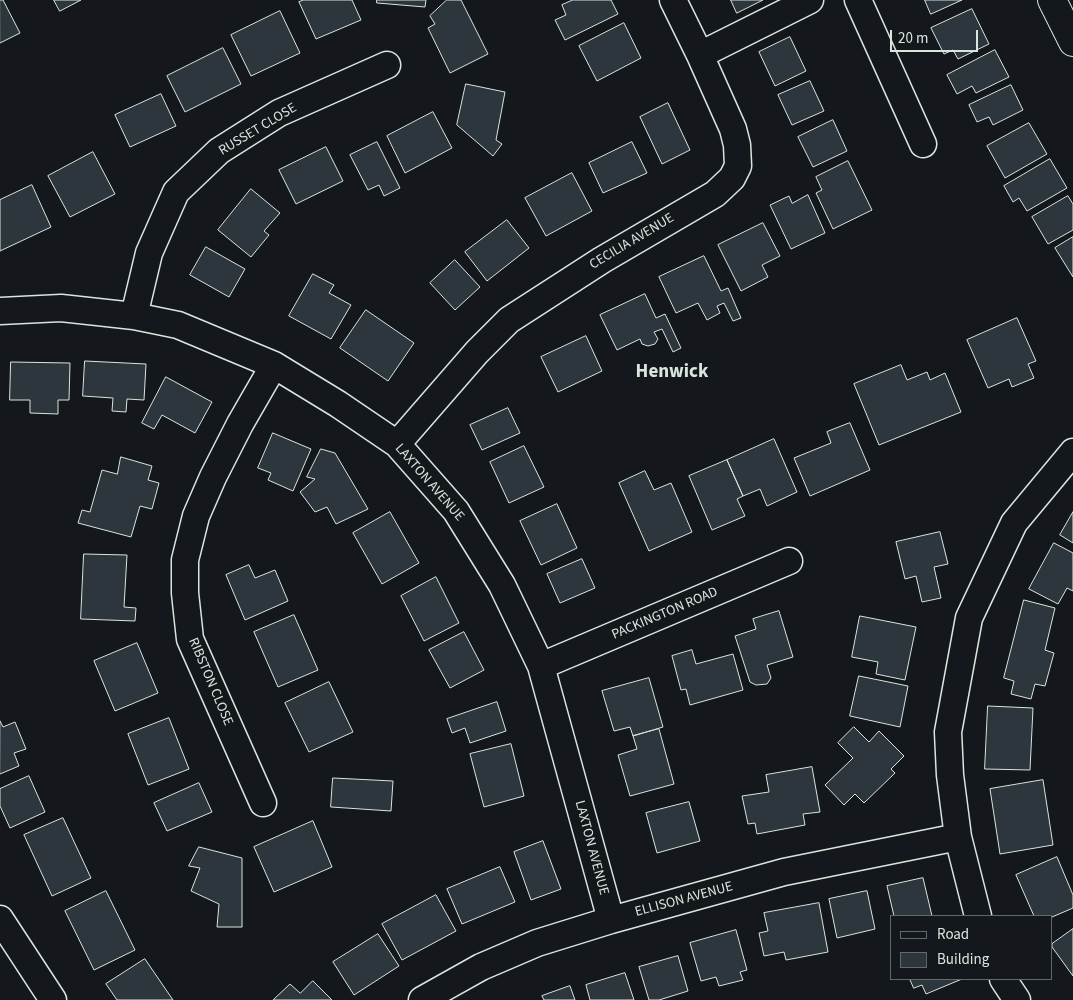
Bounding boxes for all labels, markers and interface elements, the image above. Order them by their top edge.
scale bar [893,20,980,52]
text: 20 m [898,28,928,49]
street label: RUSSET CLOSE [216,100,300,160]
street label: CECILIA AVENUE [587,210,677,274]
district label: Henwick [636,362,708,384]
street label: LAXTON AVENUE [391,441,467,525]
street label: PACKINGTON ROAD [609,584,721,644]
street label: RIBSTON CLOSE [184,636,236,728]
street label: LAXTON AVENUE [570,799,612,897]
street label: ELLISON AVENUE [633,879,735,921]
legend [890,915,1053,980]
text: Road [937,924,969,945]
text: Building [937,949,989,970]

